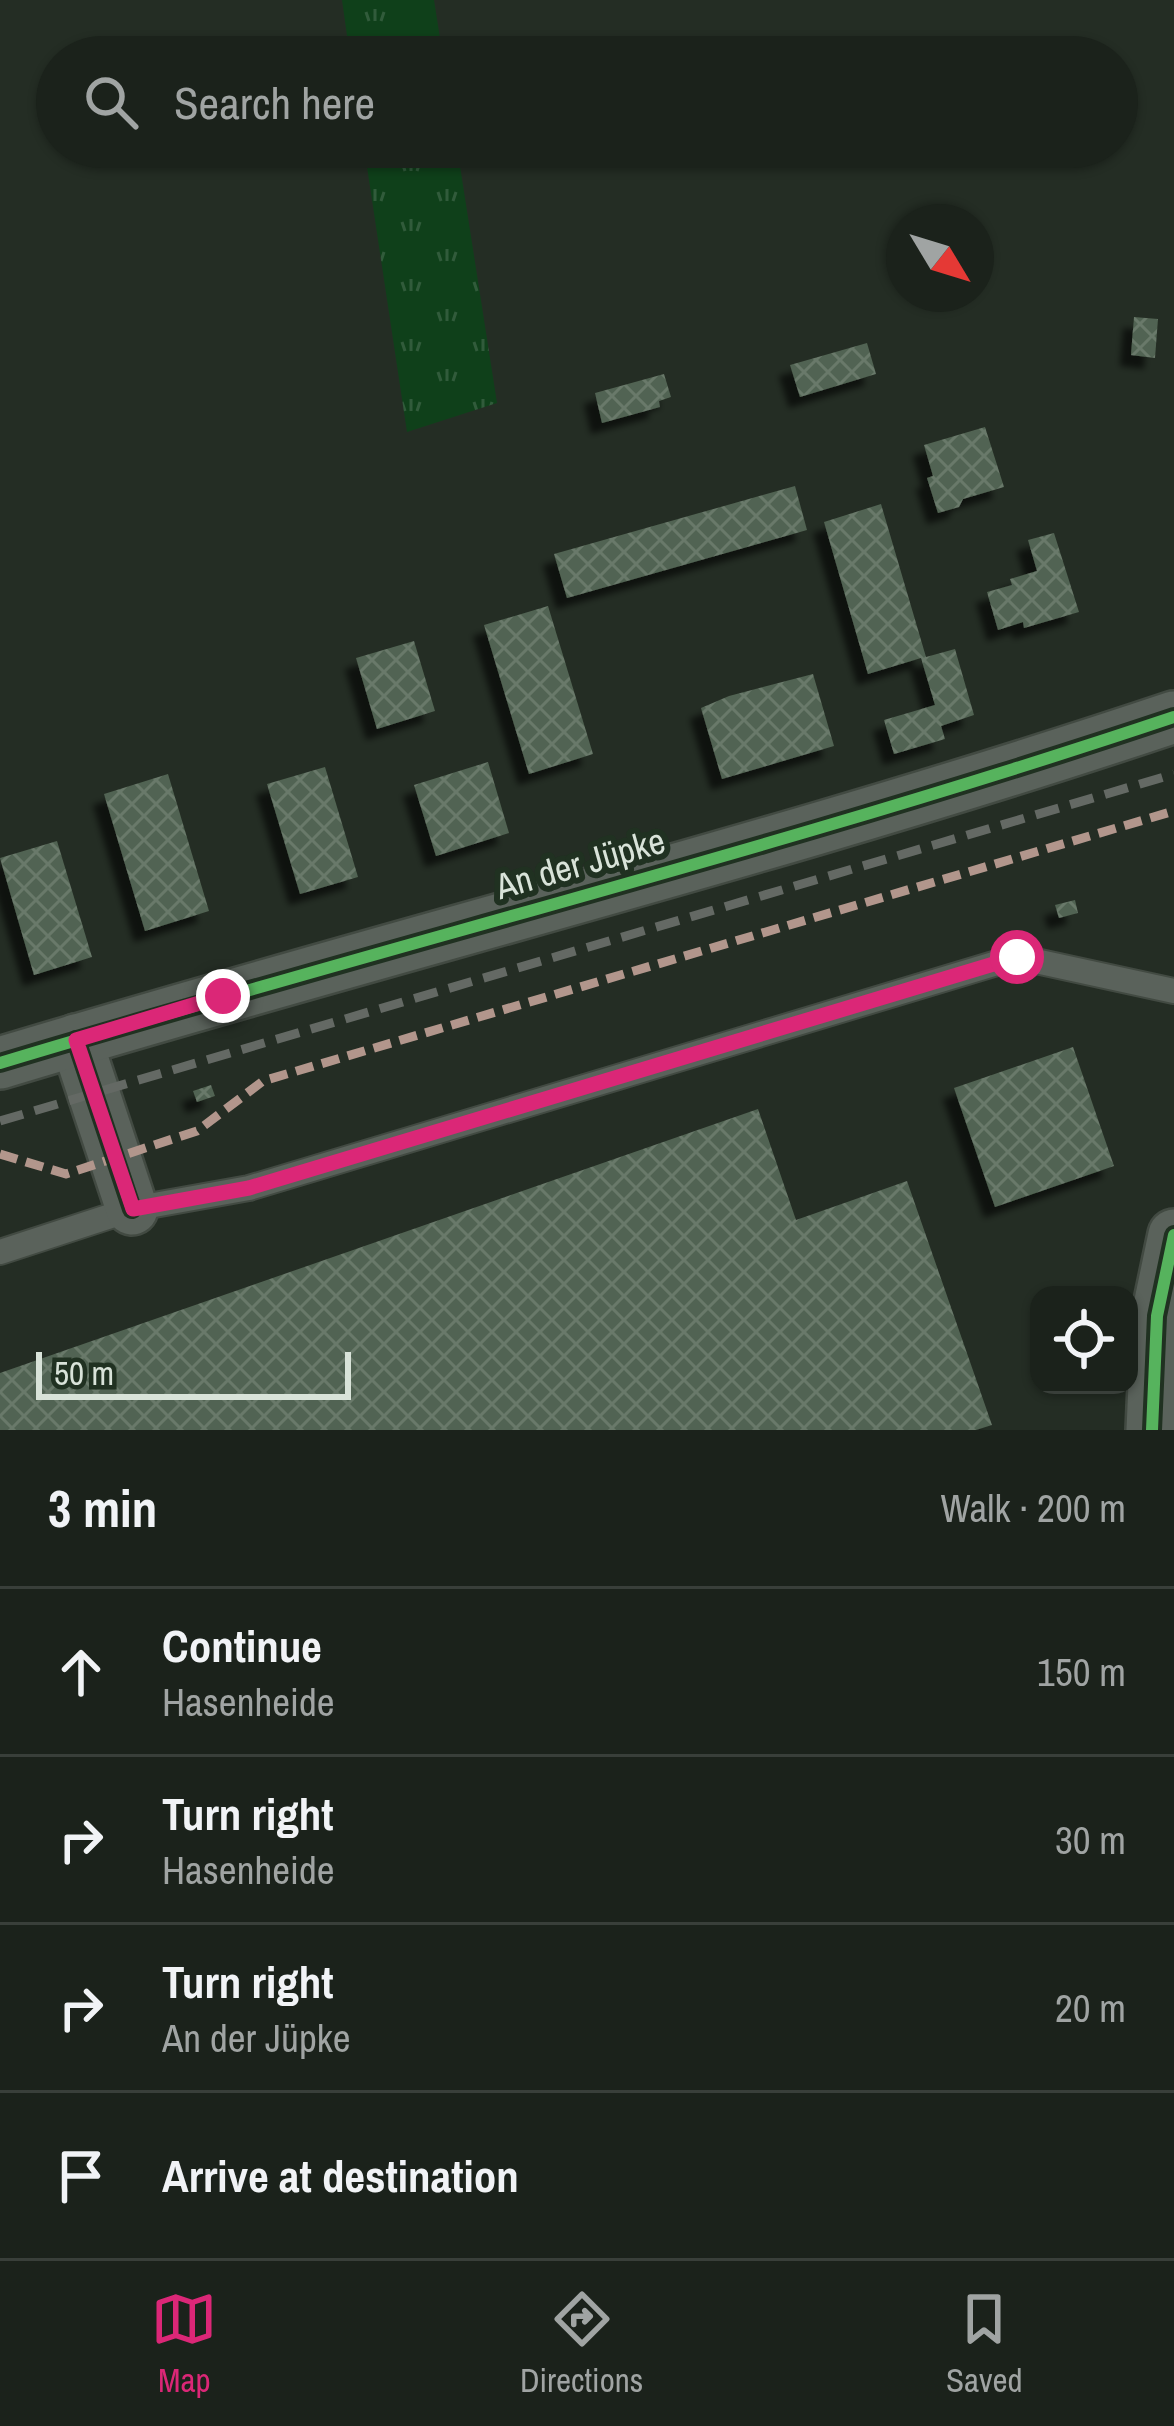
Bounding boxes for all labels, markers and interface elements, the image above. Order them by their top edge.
search box [36,36,1138,168]
icon: search [78,69,144,135]
text: Search here [174,72,375,133]
north arrow [886,204,994,312]
street label: An der Jüpke [489,816,670,910]
route start [990,930,1044,984]
route end [196,969,250,1023]
map controls [1030,1286,1138,1394]
button: locate [1030,1286,1138,1394]
scale bar [36,1346,351,1399]
text: 50 m [54,1351,114,1395]
text: 3 min [48,1474,157,1543]
text: Walk · 200 m [941,1482,1126,1534]
text: Continue [162,1615,322,1676]
icon: ahead [48,1639,114,1705]
text: 150 m [1037,1646,1126,1698]
text: Hasenheide [162,1676,334,1728]
text: Turn right [162,1783,334,1844]
icon: right [48,1807,114,1873]
text: 30 m [1055,1814,1126,1866]
text: Hasenheide [162,1844,334,1896]
text: Turn right [162,1951,334,2012]
icon: right [48,1975,114,2041]
text: 20 m [1055,1982,1126,2034]
text: An der Jüpke [162,2012,350,2064]
icon: arrive [48,2143,114,2209]
text: Arrive at destination [162,2145,519,2206]
tab: Map [151,2286,217,2402]
tab: Directions [520,2286,643,2402]
tab: Saved [946,2286,1023,2402]

